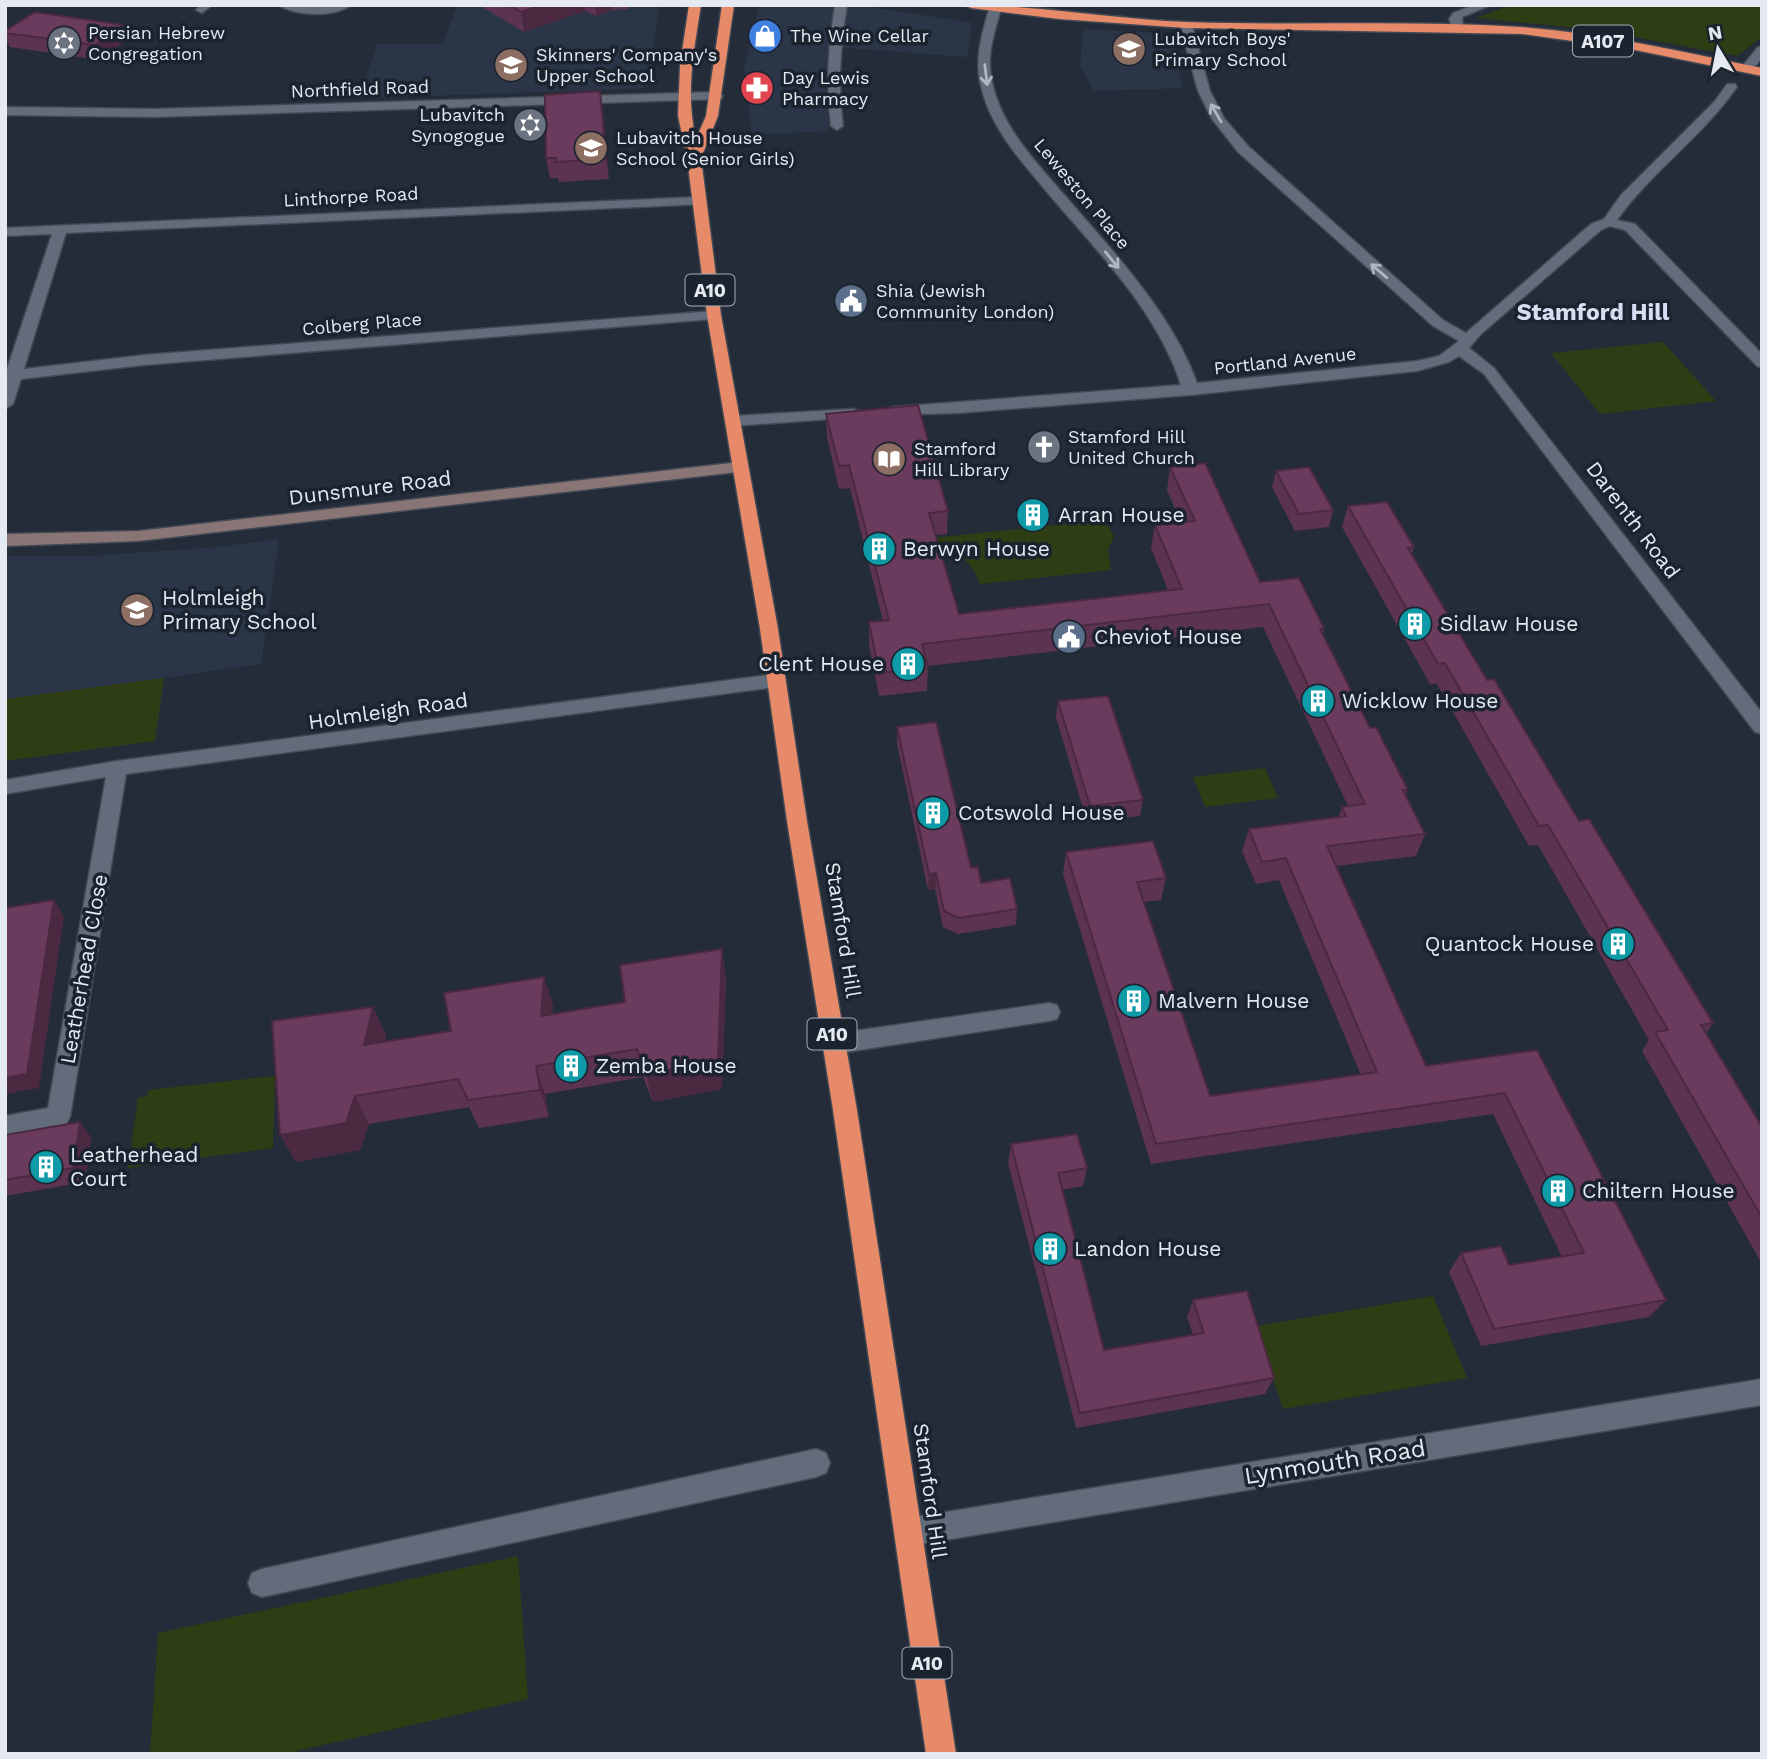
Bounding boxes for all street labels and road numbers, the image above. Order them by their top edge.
road number: A107 [1573,25,1633,56]
street label: Northfield Road [290,76,429,101]
street label: Leweston Place [1030,134,1135,253]
street label: Linthorpe Road [283,182,419,211]
road number: A10 [686,274,734,306]
street label: Colberg Place [301,308,423,339]
street label: Portland Avenue [1213,343,1357,378]
street label: Darenth Road [1581,456,1686,583]
street label: Dunsmure Road [287,465,453,510]
street label: Holmleigh Road [306,687,469,734]
street label: Stamford Hill [820,860,867,1000]
street label: Leatherhead Close [55,872,113,1066]
road number: A10 [808,1018,856,1050]
street label: Stamford Hill [909,1421,952,1561]
street label: Lynmouth Road [1242,1434,1428,1490]
road number: A10 [902,1648,951,1679]

